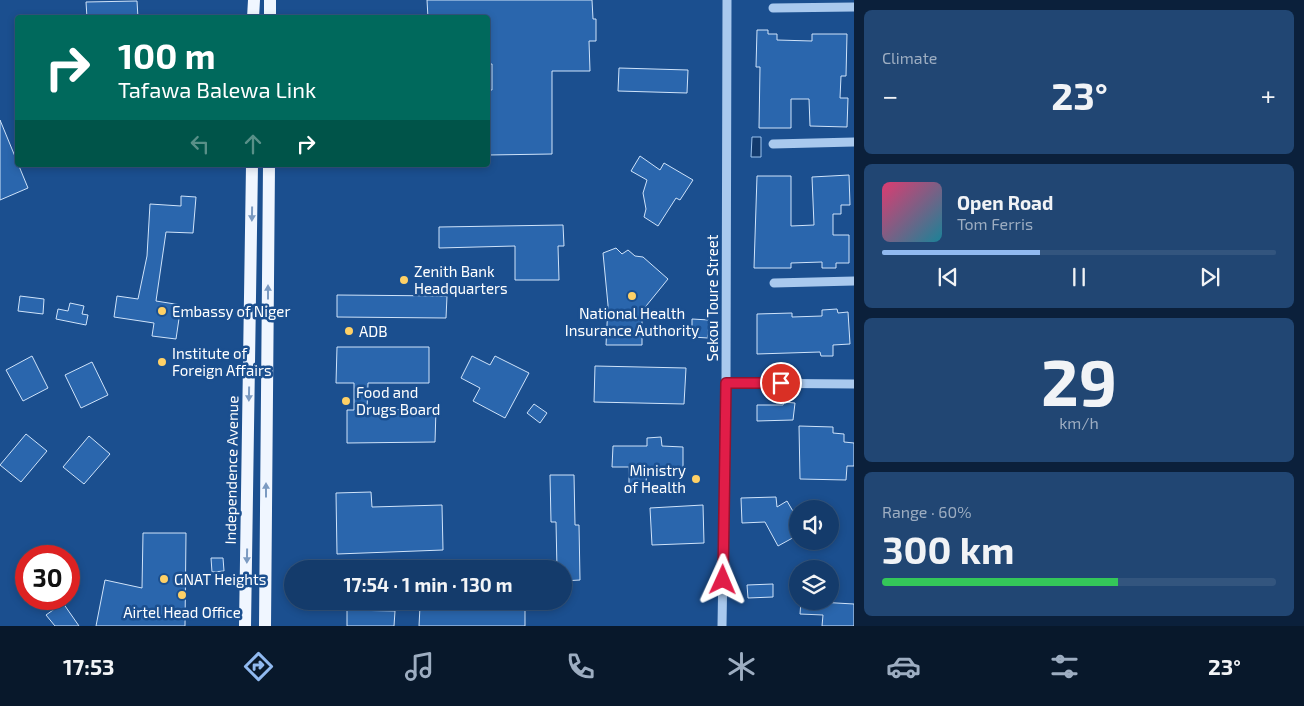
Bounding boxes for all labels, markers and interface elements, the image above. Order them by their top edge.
text: 100 m [118,34,216,76]
icon: right [35,35,100,100]
text: Climate [882,48,937,67]
text: 23° [1051,72,1108,118]
text: Tafawa Balewa Link [118,76,316,102]
text: − [882,78,898,112]
text: + [1261,78,1276,112]
icon: left [186,130,214,158]
icon: ahead [239,130,267,158]
icon: right [292,130,320,158]
text: Open Road [957,191,1053,214]
one-way arrow [248,206,256,222]
text: Tom Ferris [957,214,1033,233]
street label: Sekou Toure Street [703,234,721,361]
place label: Zenith Bank Headquarters [414,262,508,297]
icon: previous [934,263,962,291]
icon: pause [1065,263,1093,291]
icon: next [1196,263,1224,291]
marker: Zenith Bank Headquarters [398,274,410,286]
one-way arrow [264,284,272,300]
marker: National Health Insurance Authority [626,290,638,302]
place label: Embassy of Niger [172,302,290,320]
place label: National Health Insurance Authority [565,304,699,339]
marker: Embassy of Niger [156,305,168,317]
place label: ADB [359,322,388,340]
marker: ADB [343,325,355,337]
text: 29 [1041,341,1117,419]
place label: Institute of Foreign Affairs [172,344,272,379]
marker: Institute of Foreign Affairs [156,356,168,368]
pin [760,362,802,404]
icon: arrive [767,369,795,397]
place label: Food and Drugs Board [356,383,440,418]
one-way arrow [245,386,253,402]
marker: Food and Drugs Board [340,395,352,407]
street label: Independence Avenue [221,396,241,544]
text: km/h [1059,413,1099,432]
place label: Ministry of Health [624,461,686,496]
marker: Ministry of Health [690,473,702,485]
one-way arrow [262,482,270,498]
map controls [789,500,839,610]
button: sound [789,500,839,550]
text: Range · 60% [882,502,971,521]
text: 300 km [882,526,1014,572]
speed limit sign: 30 [15,545,80,610]
one-way arrow [242,548,250,564]
position arrow [696,553,748,605]
button: layers [789,560,839,610]
place label: GNAT Heights [174,570,266,588]
marker: GNAT Heights [158,573,170,585]
text: 17:54 · 1 min · 130 m [343,573,513,596]
marker: Airtel Head Office [176,589,188,601]
place label: Airtel Head Office [123,603,241,621]
icon: directions [241,649,276,684]
icon: music [402,649,437,684]
icon: phone [563,649,598,684]
icon: climate [724,649,759,684]
icon: car [886,649,921,684]
icon: filters [1047,649,1082,684]
text: 17:53 [63,653,115,679]
text: 23° [1208,653,1241,679]

